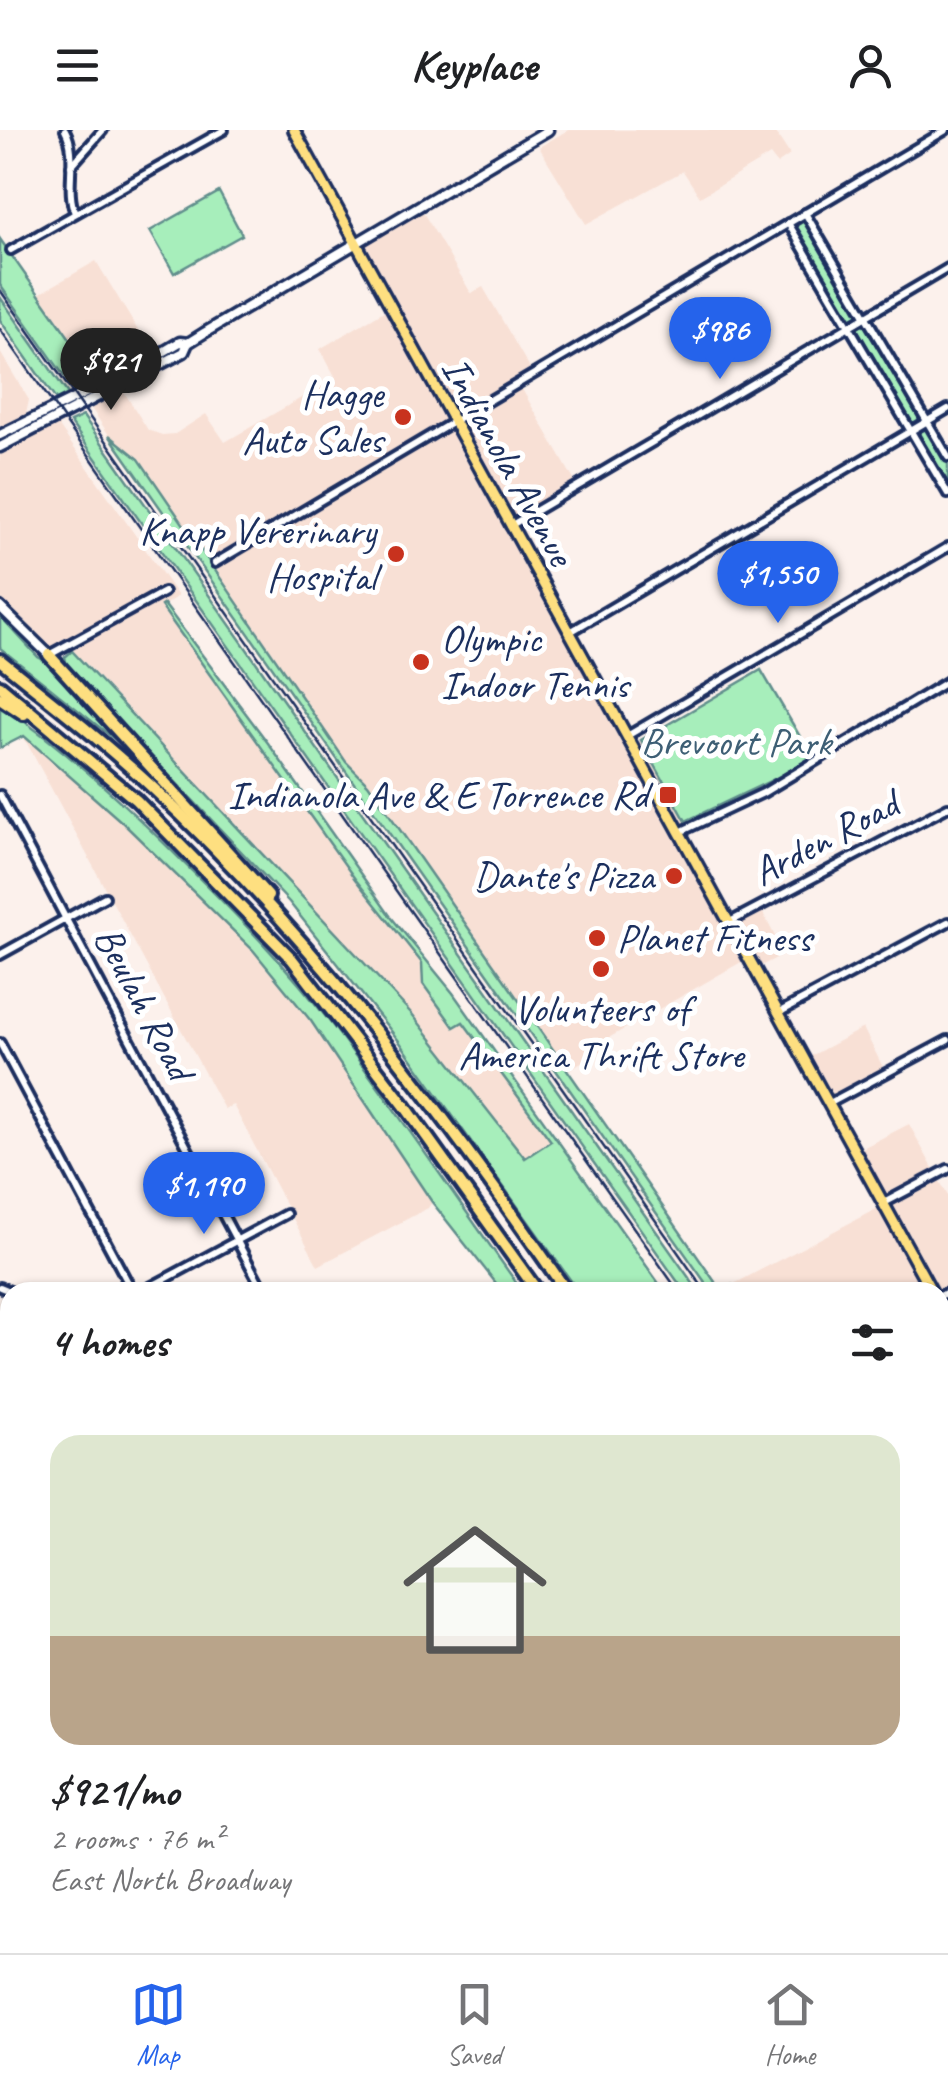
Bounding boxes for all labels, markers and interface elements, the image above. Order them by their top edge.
text: Keyplace [411,37,537,94]
icon: menu [50,38,105,93]
icon: person [843,38,898,93]
pin: $986 [661,297,779,382]
text: $986 [691,309,749,350]
pin: $921 [52,328,170,413]
text: $921 [82,340,140,381]
street label: Indianola Avenue [430,348,587,577]
place label: Hagge Auto Sales [242,369,386,465]
marker: Hagge Auto Sales [392,406,414,428]
place label: Knapp Vererinary Hospital [140,506,383,602]
pin: $1,550 [697,541,859,626]
marker: Knapp Vererinary Hospital [385,543,407,565]
text: $1,550 [739,553,817,594]
place label: Olympic Indoor Tennis [441,614,632,710]
marker: Olympic Indoor Tennis [410,651,432,673]
park label: Brevoort Park [641,717,834,767]
place label: Indianola Ave & E Torrence Rd [228,770,654,820]
street label: Arden Road [744,776,912,897]
marker: Indianola Ave & E Torrence Rd [657,784,679,806]
place label: Dante's Pizza [473,851,657,901]
marker: Dante's Pizza [663,865,685,887]
place label: Planet Fitness [617,913,815,963]
street label: Beulah Road [83,918,208,1093]
marker: Planet Fitness [586,927,608,949]
marker: Volunteers of America Thrift Store [590,958,612,980]
place label: Volunteers of America Thrift Store [458,984,747,1080]
pin: $1,190 [123,1152,285,1237]
text: $1,190 [165,1164,243,1205]
icon: filters [845,1315,900,1370]
text: 4 homes [50,1316,169,1369]
icon: home [385,1500,565,1680]
text: $921/mo [50,1765,179,1818]
text: 2 rooms · 76 m² [50,1818,223,1859]
text: East North Broadway [50,1859,290,1900]
tab: Map [131,1977,186,2072]
tab: Saved [447,1977,502,2072]
tab: Home [763,1977,818,2072]

